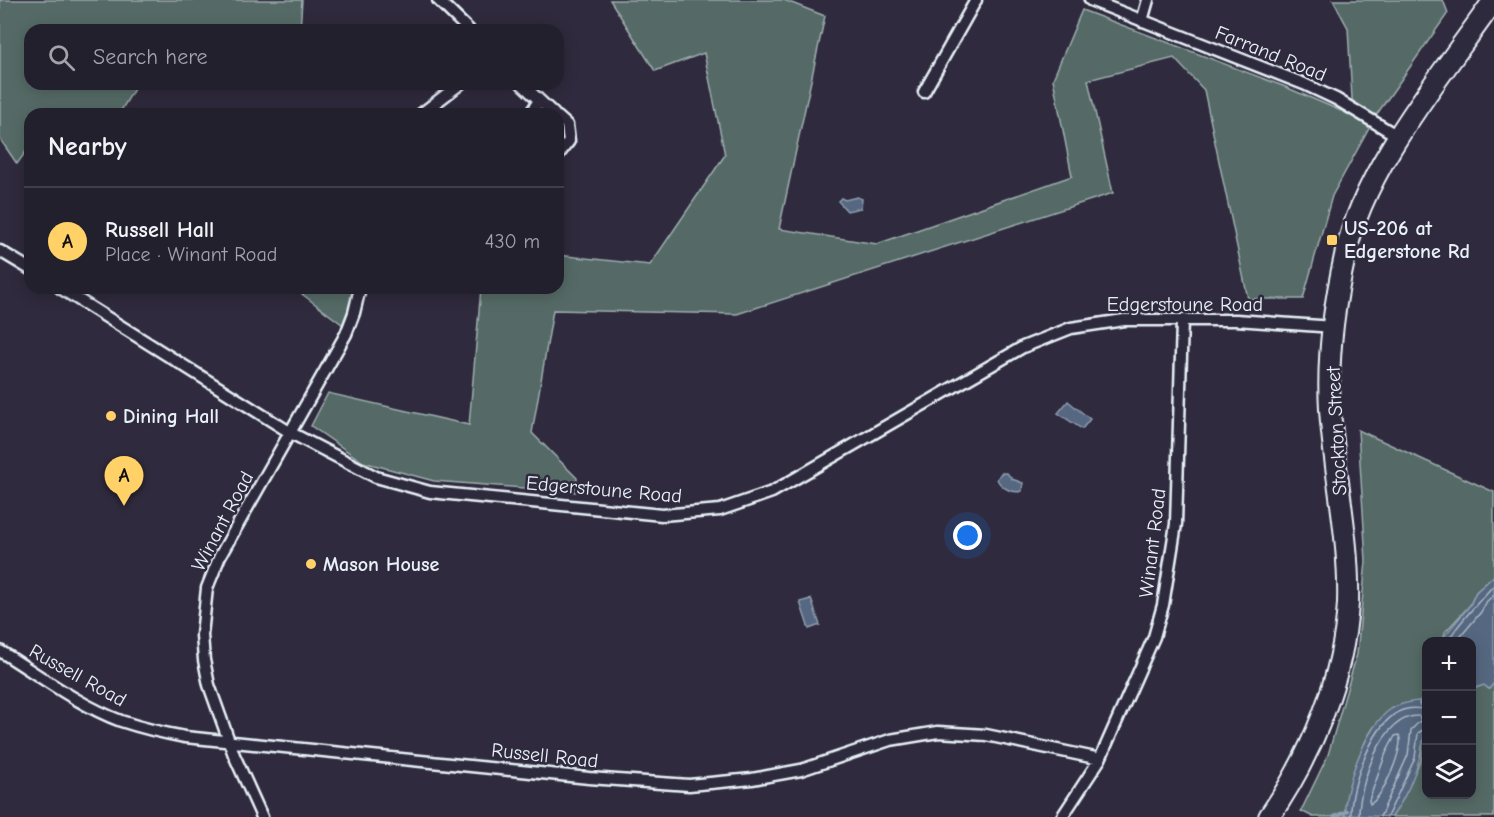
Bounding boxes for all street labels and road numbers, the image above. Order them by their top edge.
street label: Farrand Road [1212,21,1330,86]
street label: Edgerstoune Road [1107,293,1263,316]
street label: Stockton Street [1322,364,1351,496]
street label: Winant Road [186,467,258,575]
street label: Edgerstoune Road [525,471,683,508]
street label: Winant Road [1134,487,1171,599]
street label: Russell Road [25,639,130,712]
street label: Russell Road [490,738,600,773]

